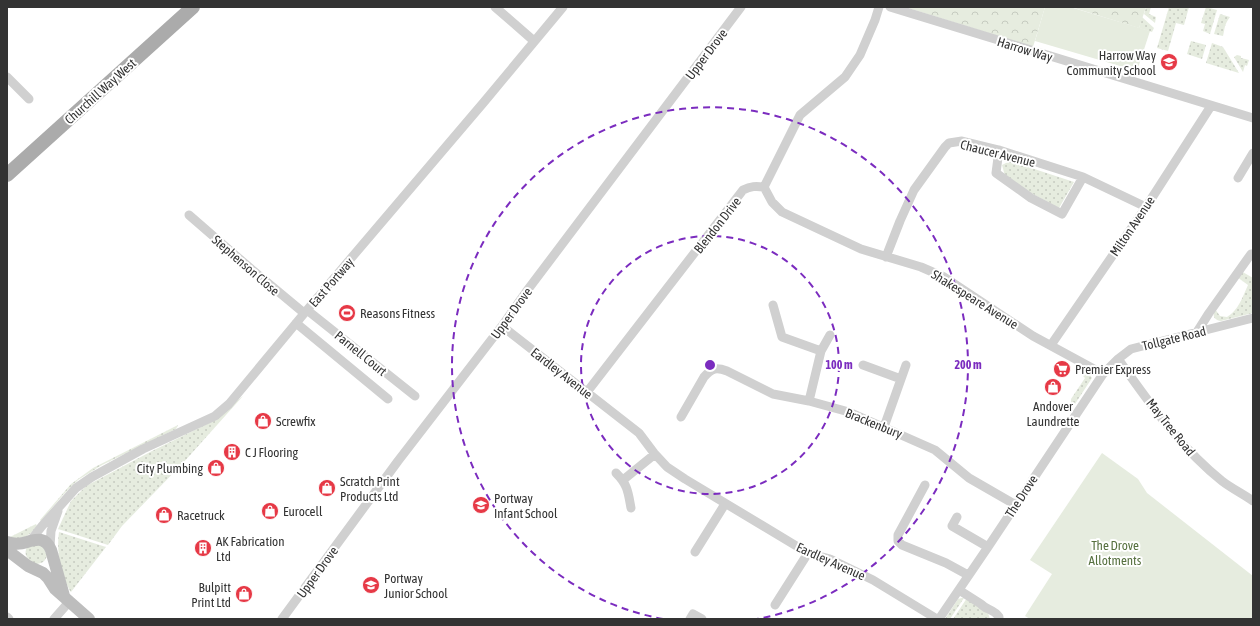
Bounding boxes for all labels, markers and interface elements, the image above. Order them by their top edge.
street label: Upper Drove [682,26,730,83]
street label: Harrow Way [995,34,1055,65]
place label: Harrow Way Community School [1067,48,1157,78]
school or university icon: Harrow Way Community School [1159,52,1179,72]
street label: Churchill Way West [62,55,139,127]
street label: Chaucer Avenue [959,137,1037,170]
street label: Milton Avenue [1107,193,1158,259]
street label: Blendon Drive [691,194,744,256]
street label: Stephenson Close [209,232,282,299]
street label: East Portway [306,254,357,310]
street label: Shakespeare Avenue [929,267,1021,332]
street label: Upper Drove [488,285,535,342]
sports icon: Reasons Fitness [337,303,357,323]
place label: Reasons Fitness [360,306,436,321]
street label: Tollgate Road [1141,323,1208,354]
street label: Parnell Court [332,328,390,379]
street label: Eardley Avenue [528,345,595,402]
centre of rings [703,358,717,372]
text: 100 m [825,358,853,372]
text: 200 m [954,358,982,372]
supermarket icon: Premier Express [1052,359,1072,379]
place label: Premier Express [1075,362,1151,377]
shop icon: Andover Laundrette [1043,377,1063,397]
street label: May Tree Road [1143,396,1198,459]
place label: Andover Laundrette [1027,399,1080,429]
street label: Brackenbury [843,405,905,442]
shop icon: Screwfix [253,411,273,431]
place label: Screwfix [276,414,316,429]
building icon: C J Flooring [222,442,242,462]
place label: C J Flooring [245,445,298,460]
shop icon: City Plumbing [206,458,226,478]
place label: City Plumbing [137,461,203,476]
street label: The Drove [1002,472,1041,520]
place label: Scratch Print Products Ltd [340,474,400,504]
shop icon: Scratch Print Products Ltd [317,478,337,498]
place label: Portway Infant School [494,491,558,521]
school or university icon: Portway Infant School [471,495,491,515]
shop icon: Eurocell [260,501,280,521]
place label: Eurocell [283,504,323,519]
shop icon: Racetruck [154,505,174,525]
place label: Racetruck [177,508,225,523]
place label: AK Fabrication Ltd [216,534,285,564]
building icon: AK Fabrication Ltd [193,538,213,558]
park label: The Drove Allotments [1089,538,1142,568]
street label: Eardley Avenue [794,540,868,583]
street label: Upper Drove [294,544,341,601]
place label: Portway Junior School [384,571,448,601]
school or university icon: Portway Junior School [361,575,381,595]
place label: Bulpitt Print Ltd [191,580,231,610]
shop icon: Bulpitt Print Ltd [234,584,254,604]

